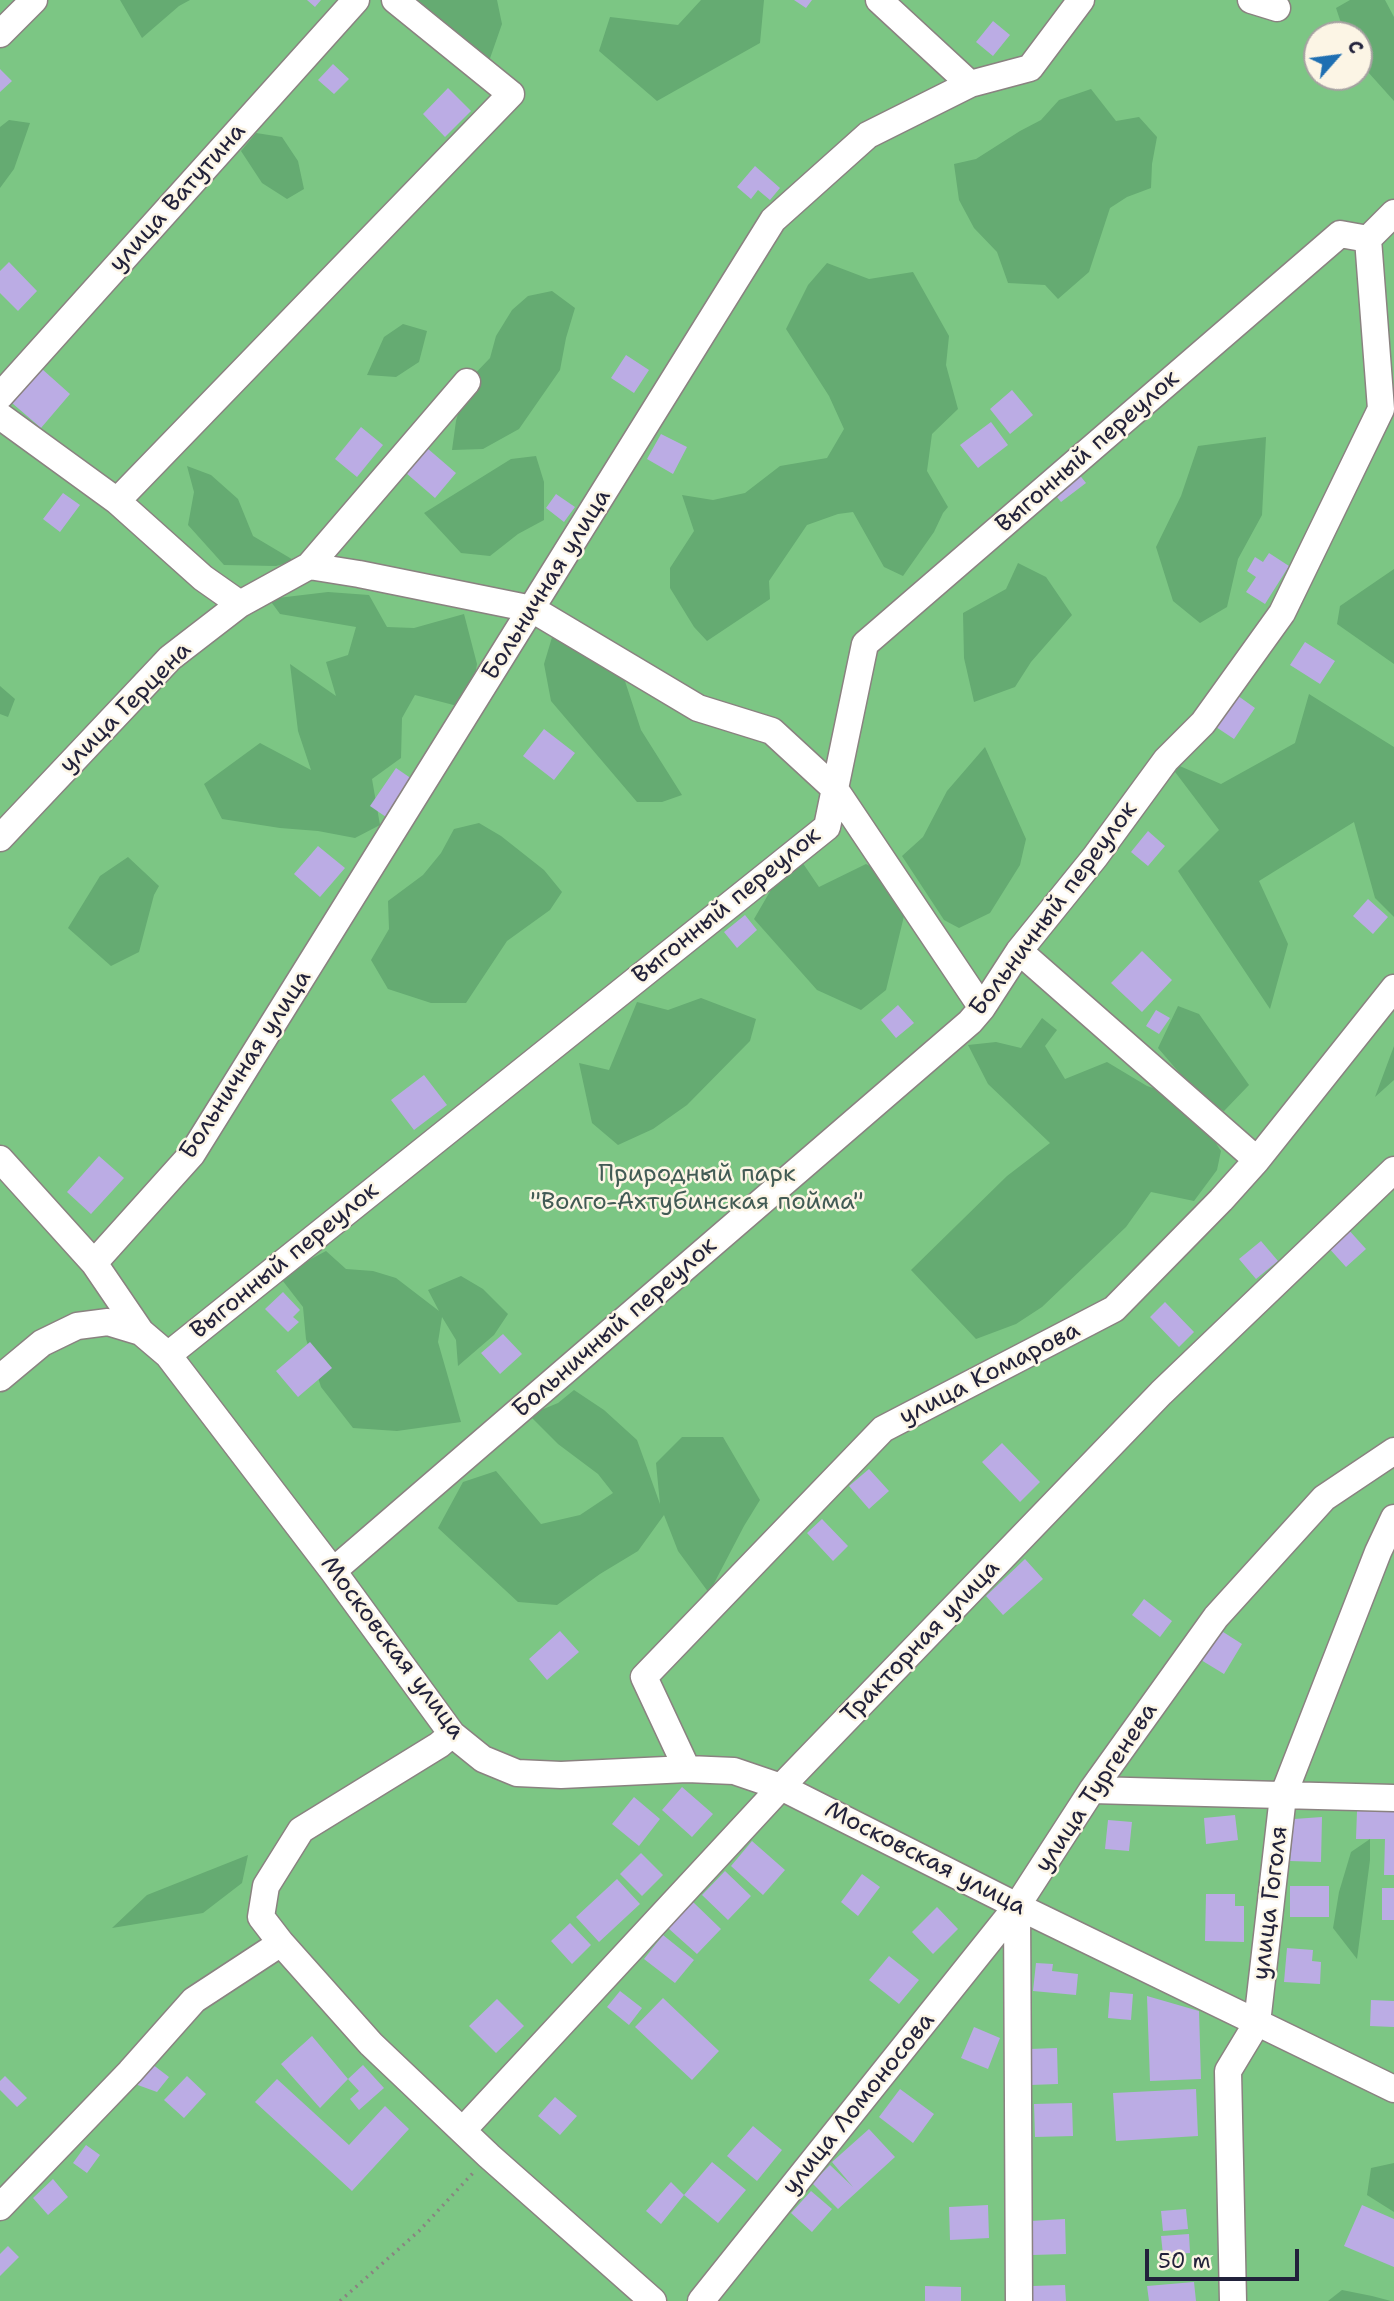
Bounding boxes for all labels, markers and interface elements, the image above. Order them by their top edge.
north arrow [1303,21,1373,91]
text: С [1341,36,1369,58]
street label: улица Ватутина [104,118,252,278]
street label: Выгонный переулок [990,365,1186,539]
street label: Больничная улица [477,484,617,686]
street label: улица Герцена [54,636,198,780]
street label: Больничный переулок [964,796,1144,1022]
street label: Выгонный переулок [627,821,827,991]
street label: Больничная улица [174,965,318,1165]
park label: Природный парк "Волго-Ахтубинская пойма" [530,1161,864,1217]
street label: Выгонный переулок [185,1176,385,1346]
street label: Больничный переулок [507,1232,723,1424]
street label: улица Комарова [895,1316,1085,1432]
street label: Московская улица [314,1551,470,1745]
street label: Тракторная улица [836,1554,1006,1730]
street label: улица Тургенева [1030,1698,1164,1878]
street label: Московская улица [820,1796,1030,1922]
street label: улица Гоголя [1247,1824,1295,1982]
street label: улица Ломоносова [777,2007,941,2201]
scale bar [1149,2234,1303,2278]
text: 50 m [1158,2247,1211,2275]

